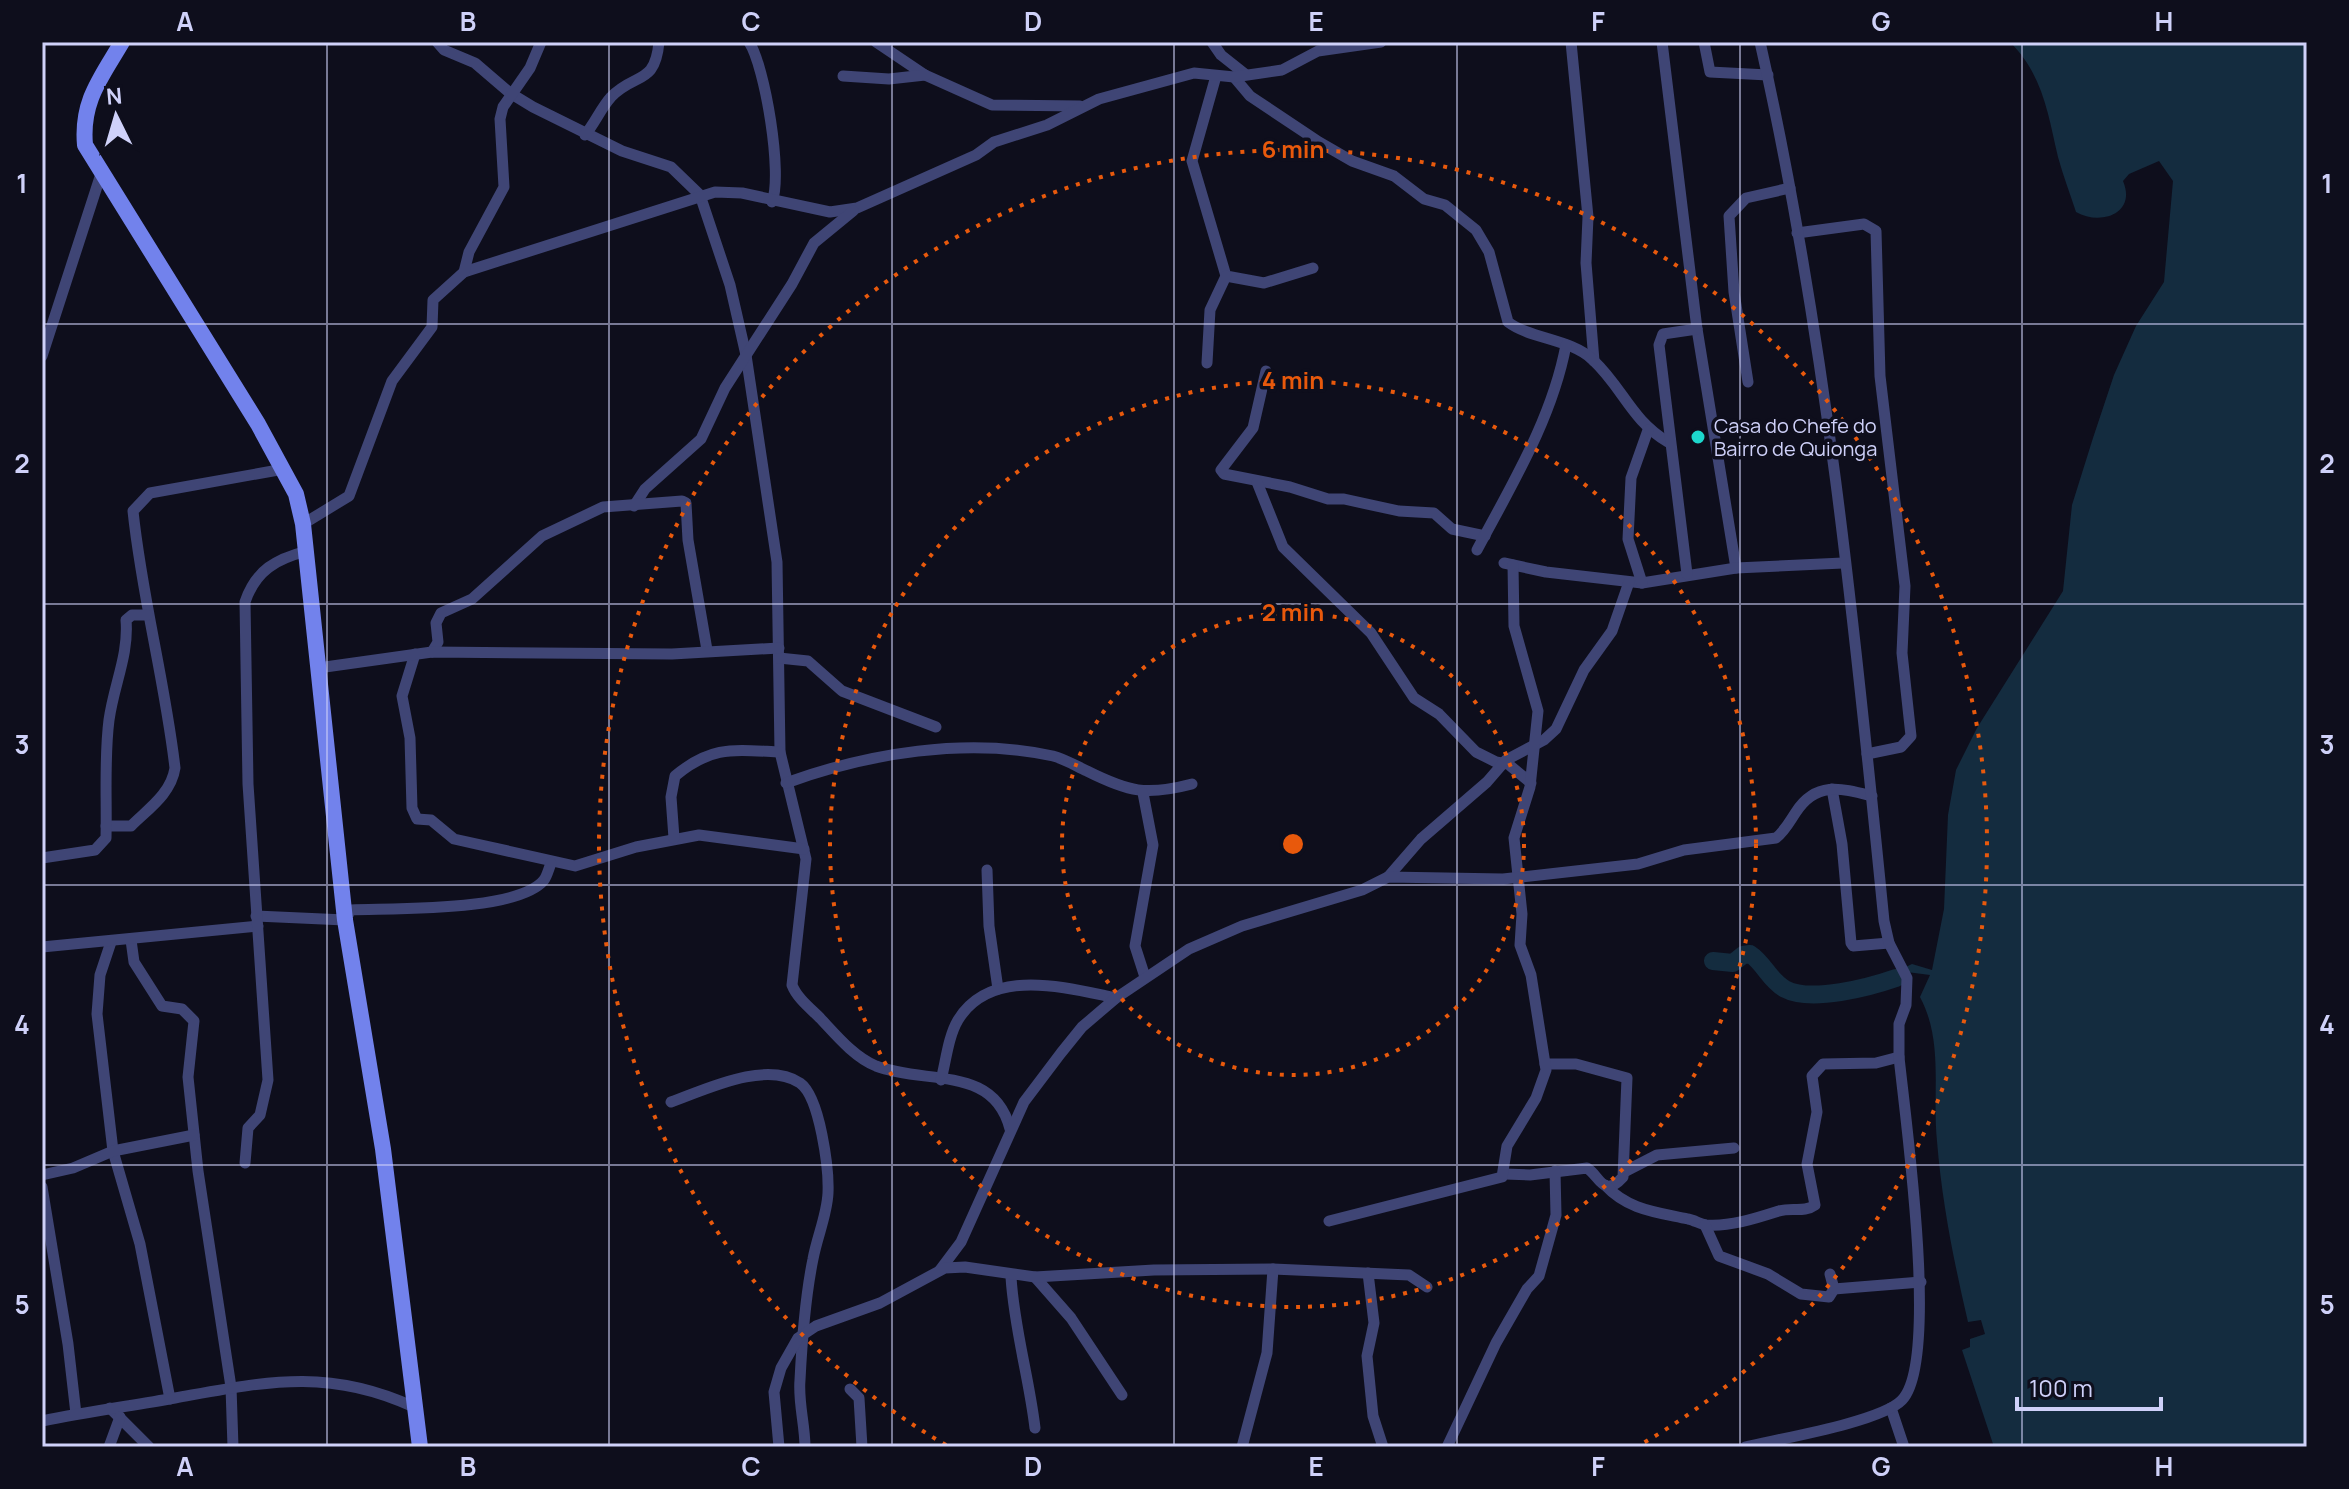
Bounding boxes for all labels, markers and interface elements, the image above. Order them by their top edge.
text: A [176,3,194,39]
text: B [460,3,476,39]
text: C [741,3,761,39]
text: D [1024,3,1042,39]
text: E [1308,3,1324,39]
text: F [1591,3,1605,39]
text: G [1871,3,1891,39]
text: H [2155,3,2173,39]
north arrow [76,76,156,156]
text: N [105,80,123,112]
text: 6 min [1261,132,1325,165]
text: 1 [16,165,28,201]
text: 1 [2321,165,2333,201]
text: 4 min [1262,363,1324,396]
place label: Casa do Chefe do Bairro de Quionga [1714,412,1877,462]
marker: Casa do Chefe do Bairro de Quionga [1689,428,1707,446]
text: 2 [14,445,30,481]
text: 2 [2319,445,2335,481]
text: 2 min [1262,595,1324,628]
text: 3 [14,726,30,762]
text: 3 [2319,726,2335,762]
centre of rings [1279,830,1307,858]
text: 4 [14,1006,30,1042]
text: 4 [2319,1006,2335,1042]
text: 5 [14,1286,30,1322]
text: 5 [2319,1286,2335,1322]
scale bar [2017,1361,2161,1411]
text: 100 m [2029,1371,2093,1404]
text: A [176,1448,194,1484]
text: B [460,1448,476,1484]
text: C [741,1448,761,1484]
text: D [1024,1448,1042,1484]
text: E [1308,1448,1324,1484]
text: F [1591,1448,1605,1484]
text: G [1871,1448,1891,1484]
text: H [2155,1448,2173,1484]

